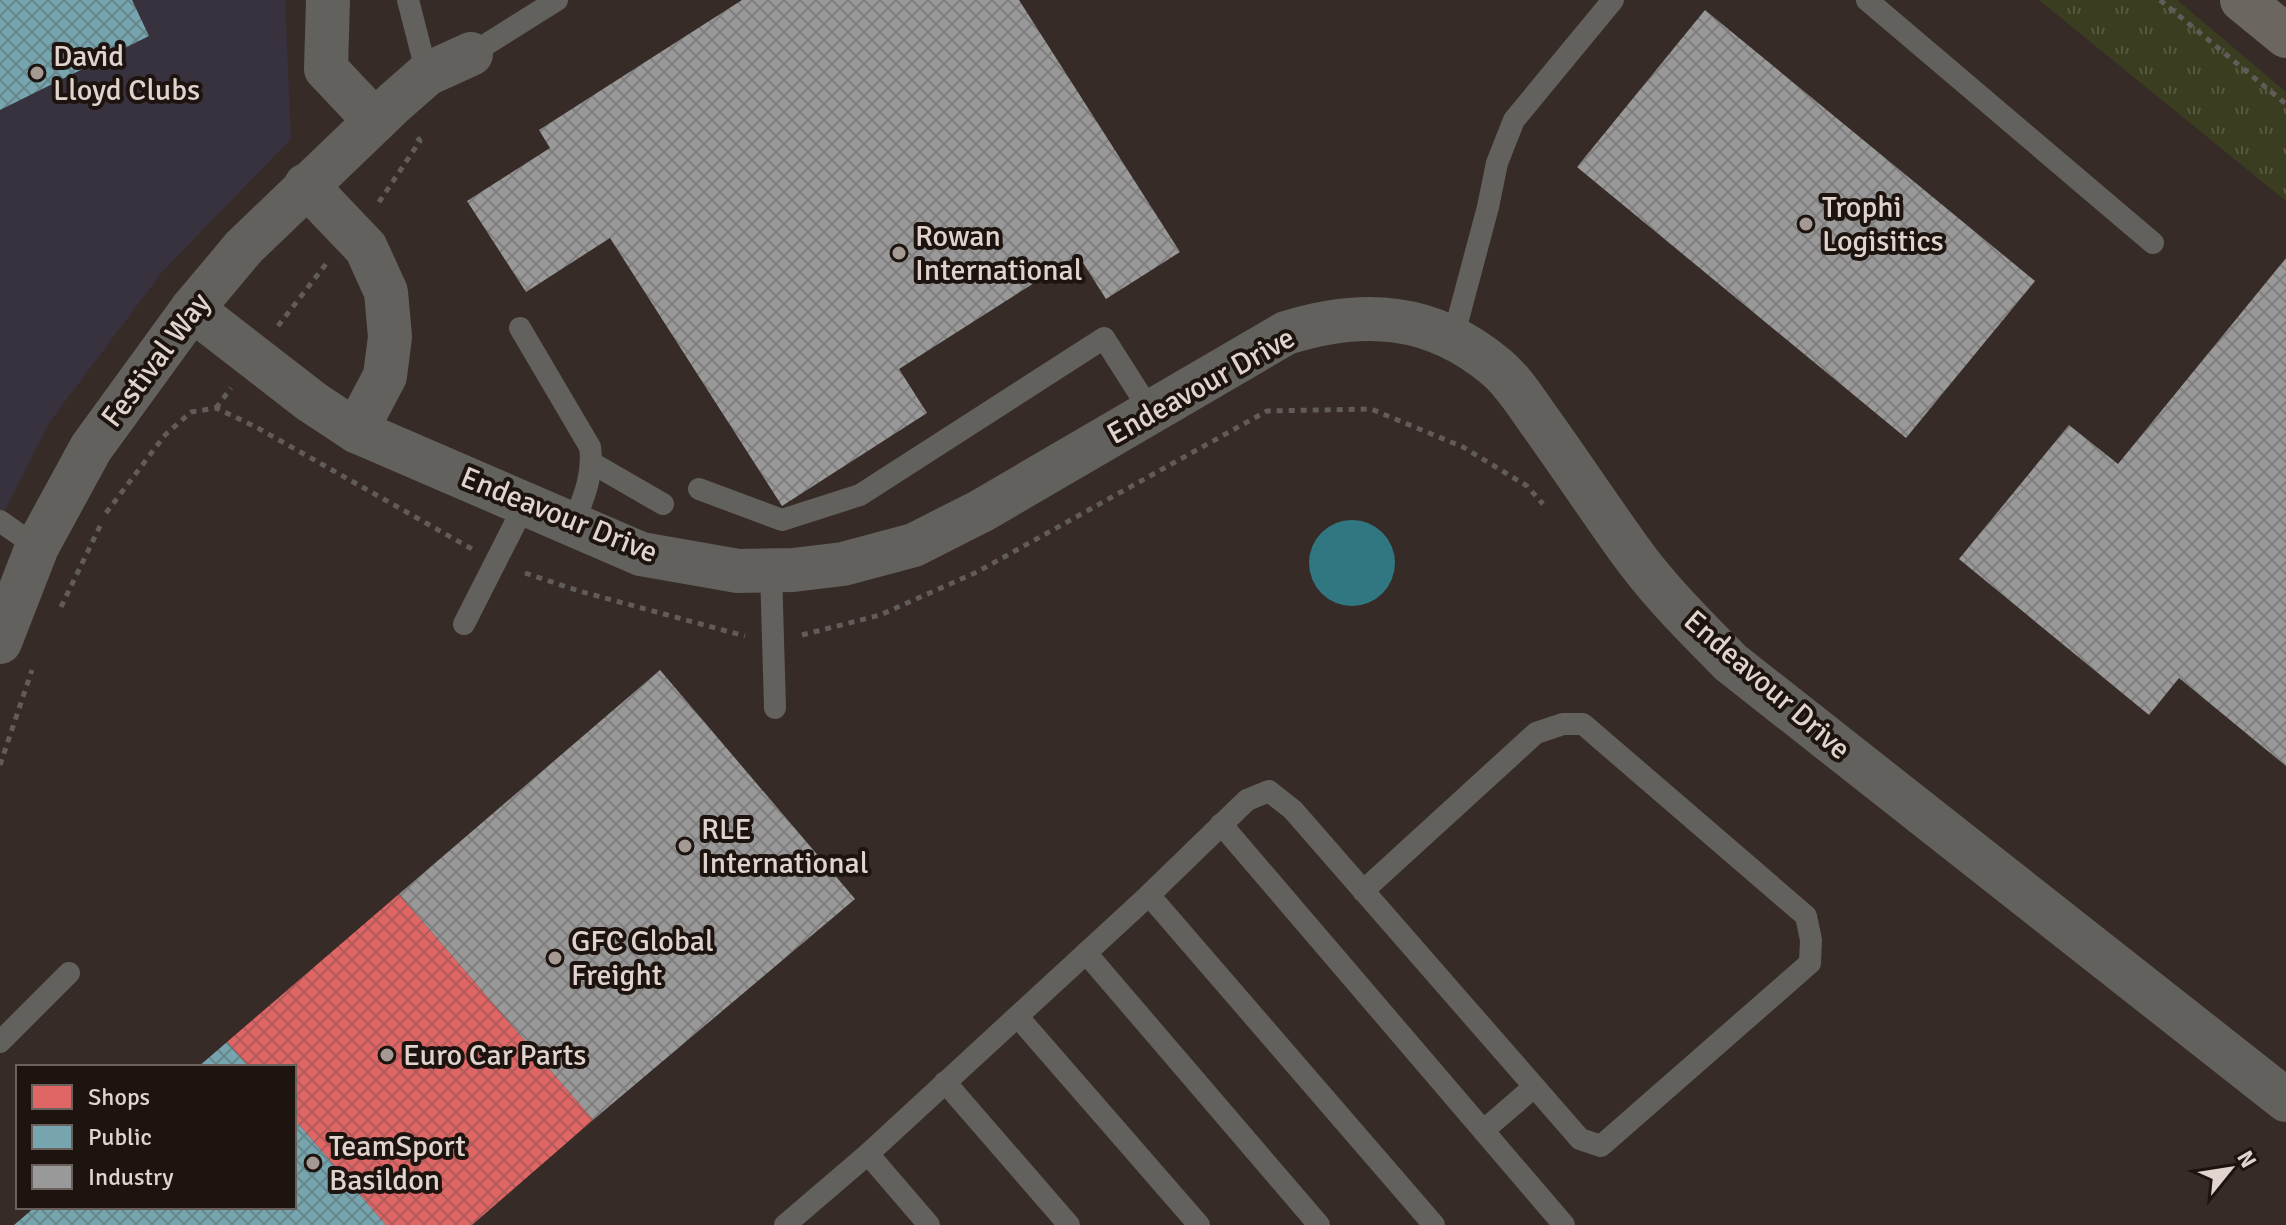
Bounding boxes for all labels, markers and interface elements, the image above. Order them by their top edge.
place label: David Lloyd Clubs [53,38,200,109]
marker: David Lloyd Clubs [28,64,46,82]
place label: Trophi Logisitics [1822,189,1944,260]
marker: Trophi Logisitics [1797,215,1815,233]
place label: Rowan International [915,218,1083,289]
marker: Rowan International [890,244,908,262]
street label: Festival Way [93,285,219,435]
street label: Endeavour Drive [1101,319,1301,453]
street label: Endeavour Drive [455,459,663,571]
street label: Endeavour Drive [1676,602,1858,768]
place label: RLE International [701,811,869,882]
marker: RLE International [676,837,694,855]
place label: GFC Global Freight [571,923,714,994]
marker: GFC Global Freight [546,949,564,967]
place label: Euro Car Parts [403,1037,586,1074]
marker: Euro Car Parts [378,1046,396,1064]
legend [16,1065,296,1209]
text: Shops [88,1082,150,1112]
text: Public [88,1122,152,1152]
place label: TeamSport Basildon [329,1128,466,1199]
north arrow [2190,1129,2270,1209]
text: N [2231,1146,2262,1173]
marker: TeamSport Basildon [304,1154,322,1172]
text: Industry [88,1162,174,1192]

